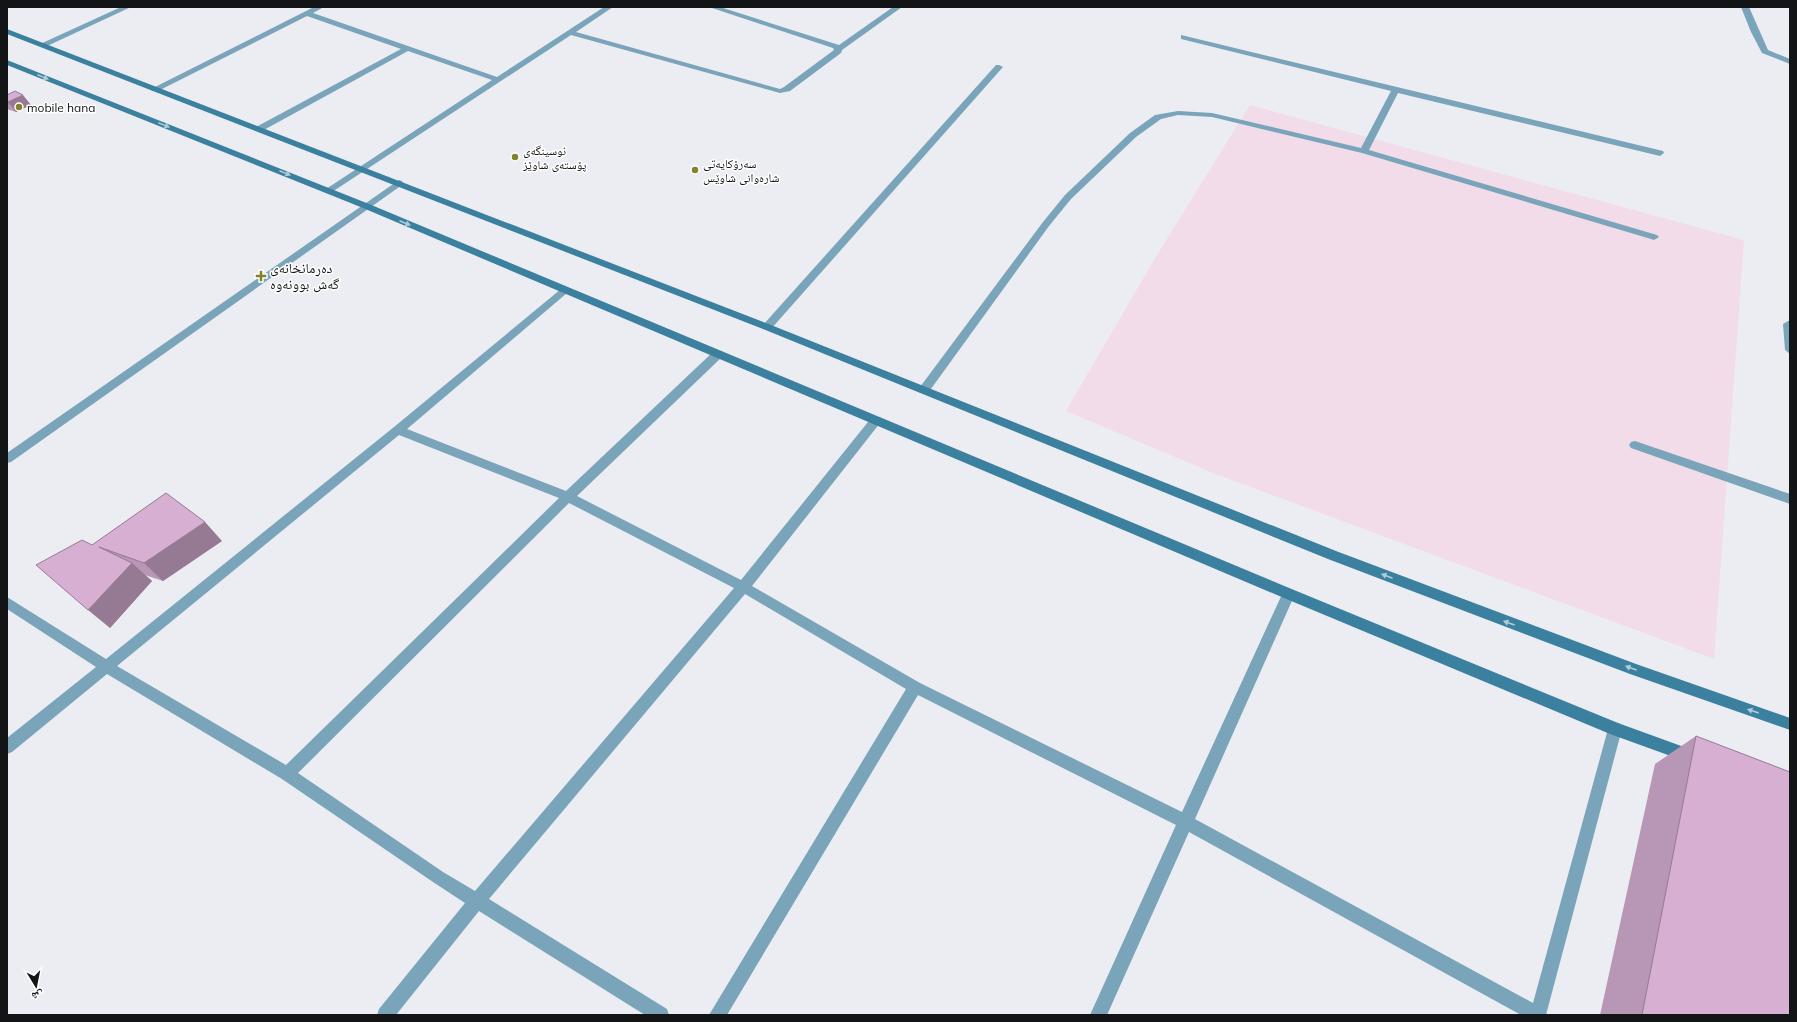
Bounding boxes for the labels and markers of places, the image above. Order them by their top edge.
place label: mobile hana [27,100,95,115]
marker: mobile hana [14,102,24,112]
place label: نوسینگەی پۆستەی شاوێز [522,143,587,172]
marker: نوسینگەی پۆستەی شاوێز [510,152,520,162]
place label: سەرۆکایەتی شارەوانی شاوێس [703,156,780,185]
marker: سەرۆکایەتی شارەوانی شاوێس [690,165,700,175]
place label: دەرمانخانەی گەش بوونەوە [270,259,340,293]
marker: دەرمانخانەی گەش بوونەوە [255,270,267,282]

